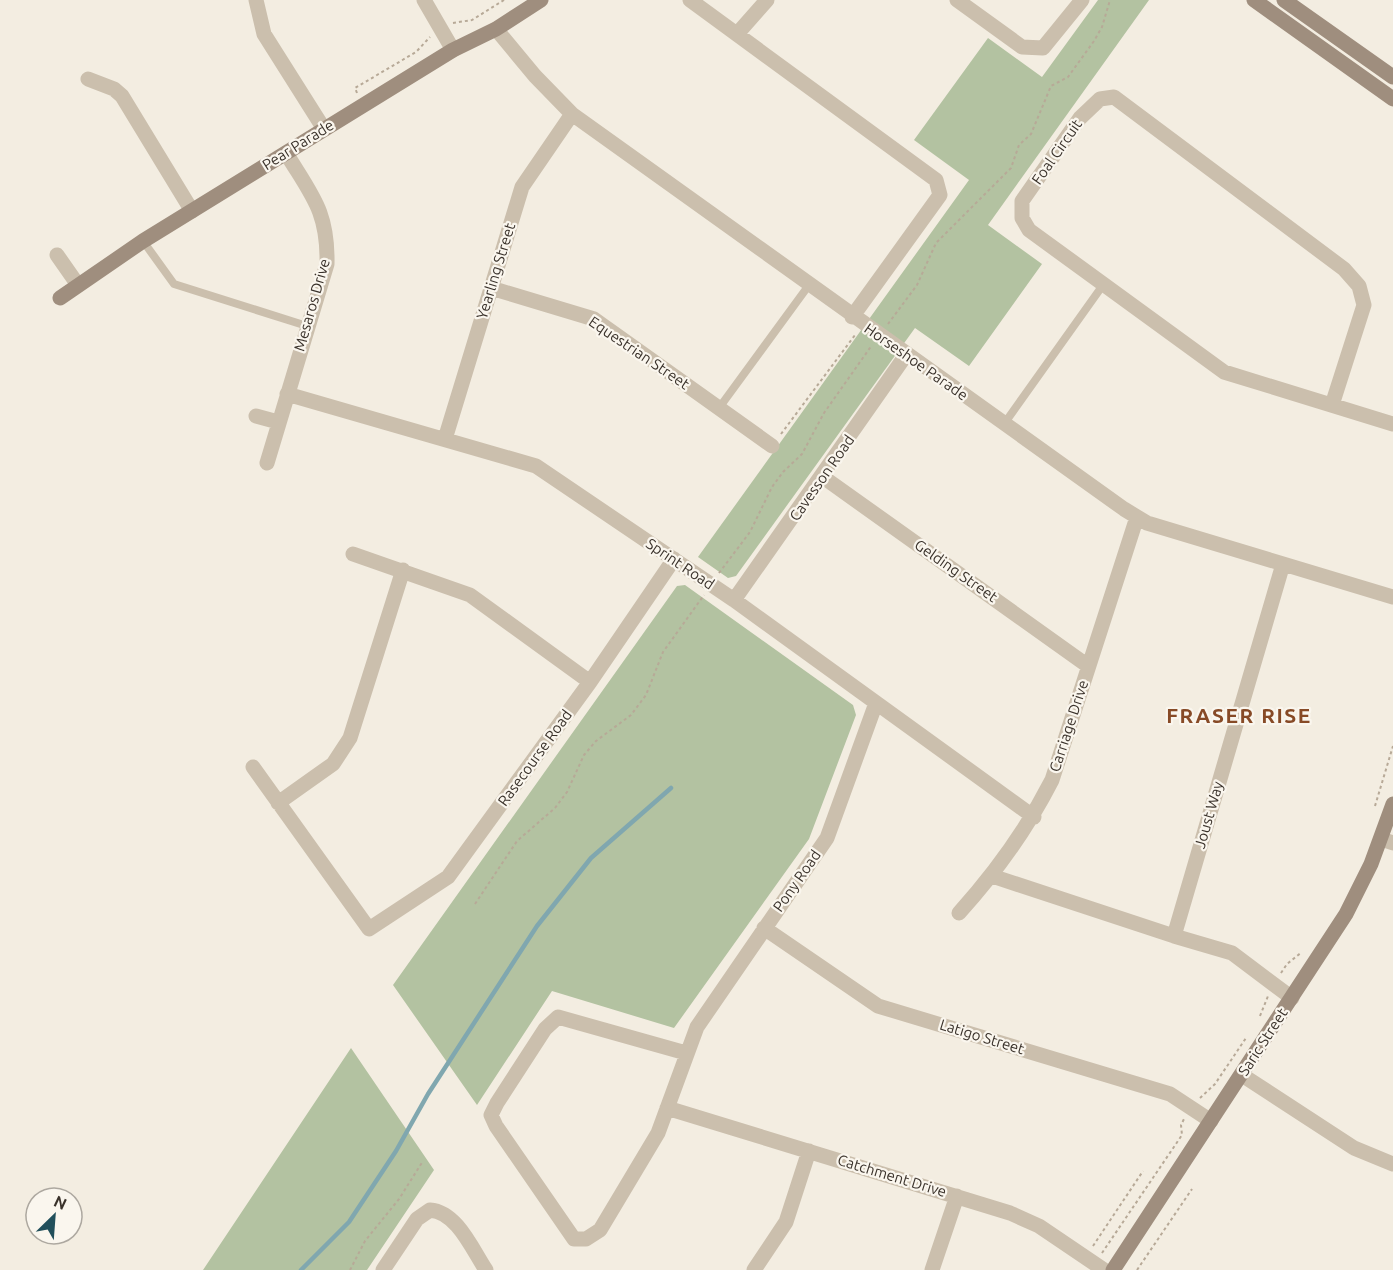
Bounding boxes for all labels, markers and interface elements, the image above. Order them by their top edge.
street label: Pear Parade [259,116,336,173]
street label: Foal Circuit [1028,116,1085,187]
street label: Yearling Street [473,221,518,321]
street label: Mesaros Drive [290,257,333,353]
street label: Equestrian Street [586,313,693,392]
street label: Horseshoe Parade [861,320,971,404]
street label: Cavesson Road [786,432,857,524]
street label: Sprint Road [643,535,718,593]
street label: Gelding Street [912,536,1001,605]
street label: Carriage Drive [1046,678,1091,774]
district label: FRASER RISE [1166,703,1312,727]
street label: Rasecourse Road [494,706,575,809]
street label: Joust Way [1191,779,1226,850]
street label: Pony Road [769,847,824,915]
street label: Saric Street [1234,1005,1291,1079]
street label: Latigo Street [938,1016,1027,1057]
street label: Catchment Drive [836,1151,949,1200]
north arrow [24,1186,84,1246]
text: N [51,1192,70,1213]

